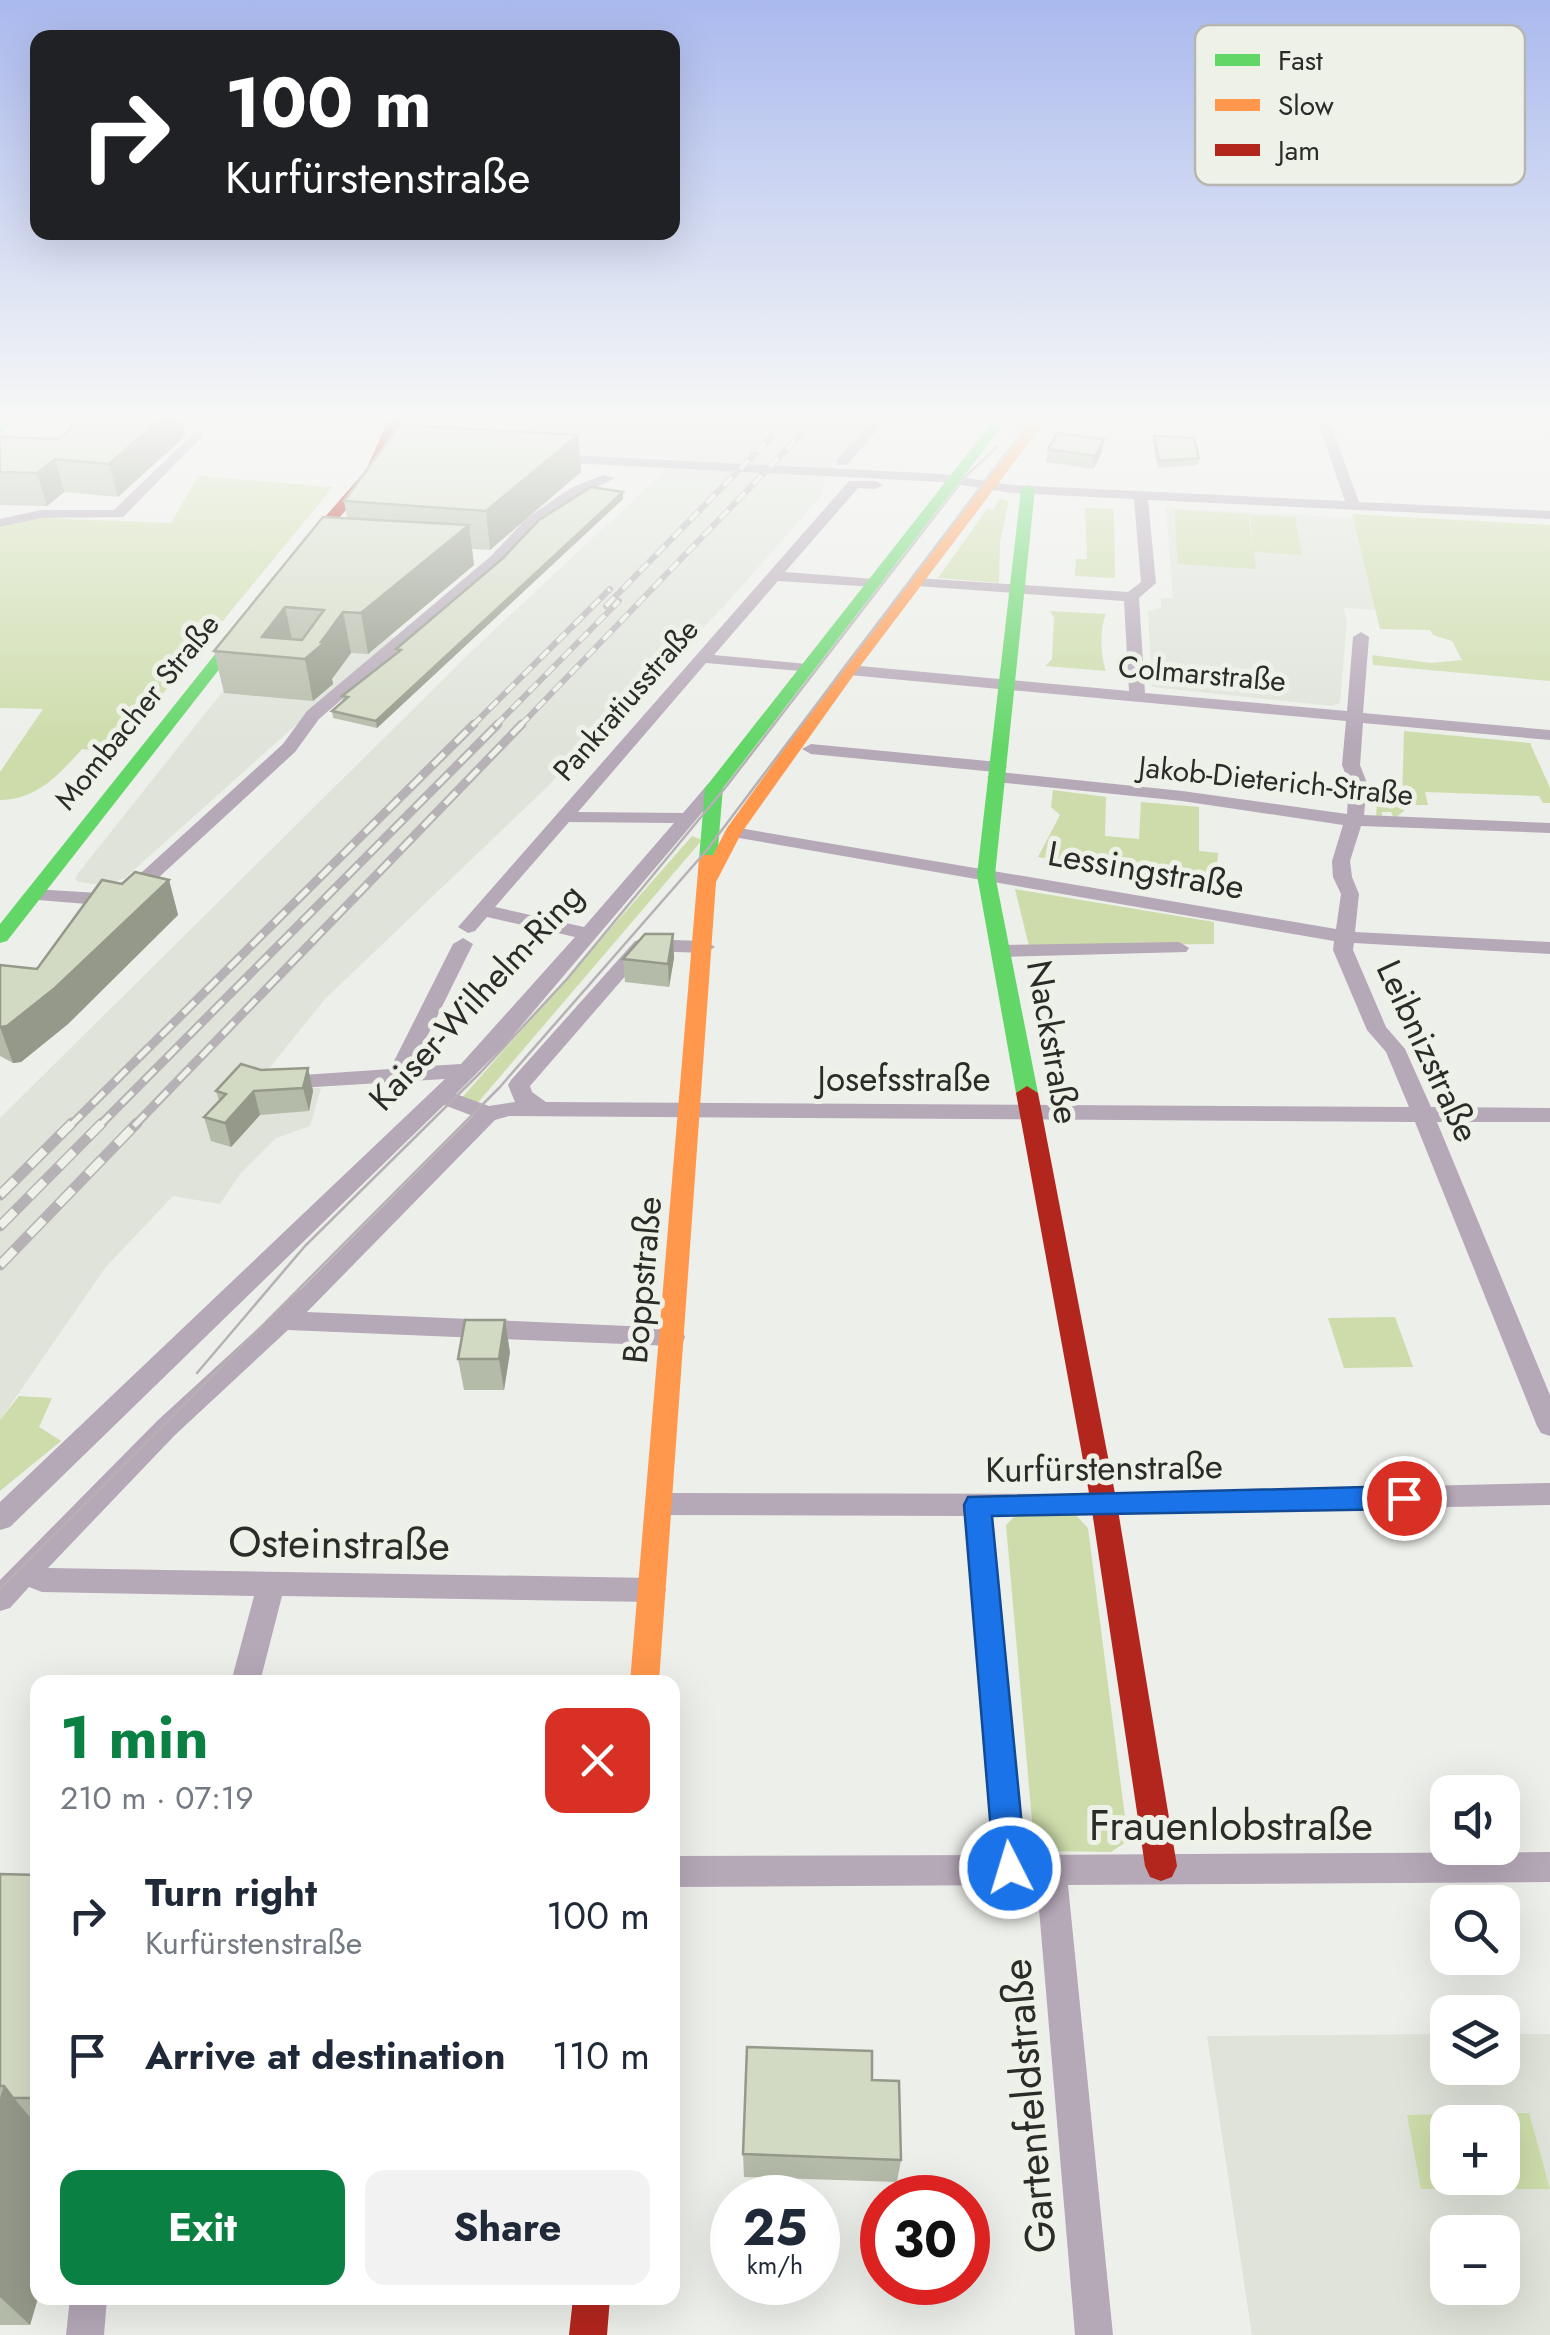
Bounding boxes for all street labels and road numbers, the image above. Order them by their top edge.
street label: Mombacher Straße [44,604,229,819]
street label: Pankratiusstraße [543,609,708,790]
street label: Colmarstraße [1116,645,1288,702]
street label: Jakob-Dieterich-Straße [1133,744,1415,816]
street label: Lessingstraße [1044,828,1248,912]
street label: Kaiser-Wilhelm-Ring [357,872,595,1122]
street label: Leibnizstraße [1364,952,1492,1150]
street label: Nackstraße [1014,956,1092,1128]
street label: Josefsstraße [814,1054,990,1104]
street label: Boppstraße [610,1194,674,1366]
street label: Kurfürstenstraße [985,1441,1223,1495]
street label: Osteinstraße [228,1511,450,1576]
street label: Frauenlobstraße [1089,1795,1373,1856]
street label: Gartenfeldstraße [985,1956,1072,2256]

